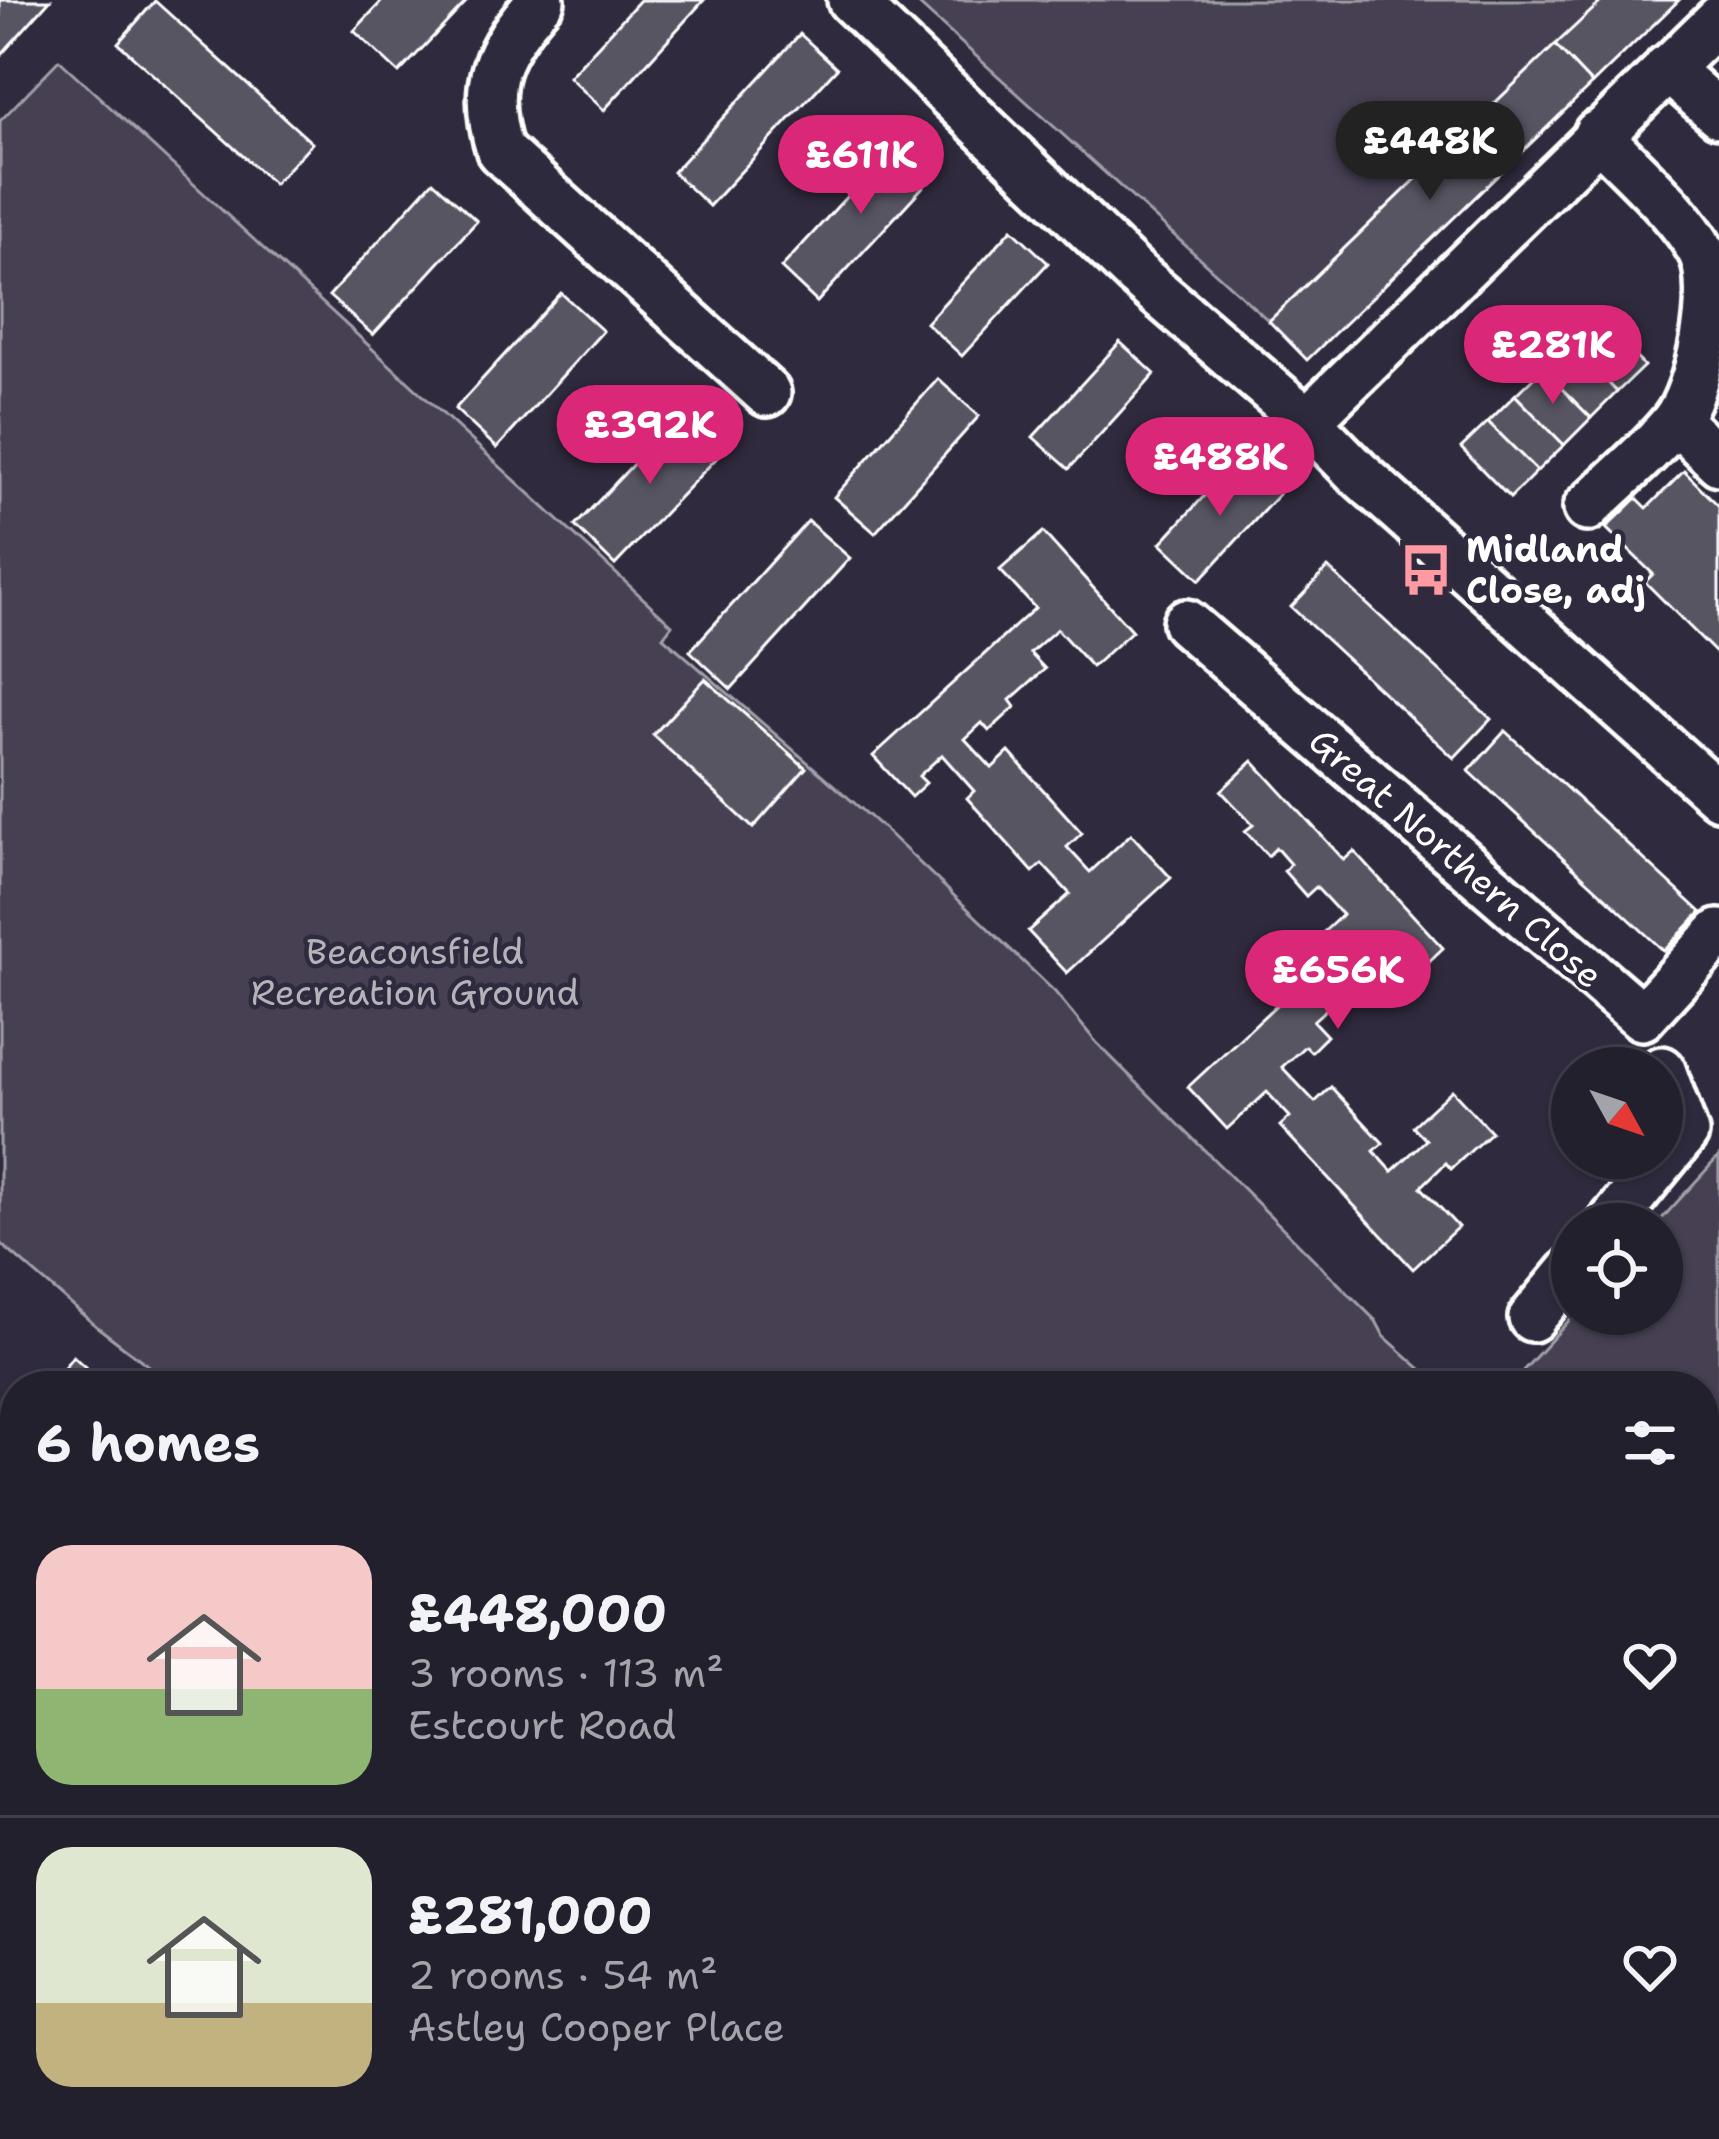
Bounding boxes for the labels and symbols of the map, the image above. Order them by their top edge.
pin: £448K [1346,101,1514,203]
pin: £611K [777,115,945,217]
pin: £281K [1469,305,1637,407]
pin: £392K [566,385,734,487]
pin: £488K [1136,417,1304,519]
place label: Midland Close, adj [1466,525,1646,615]
bus stop icon: Midland Close, adj [1397,541,1455,599]
street label: Great Northern Close [1299,717,1613,999]
park label: Beaconsfield Recreation Ground [251,927,579,1017]
pin: £656K [1254,930,1422,1032]
north arrow [1551,1047,1683,1179]

